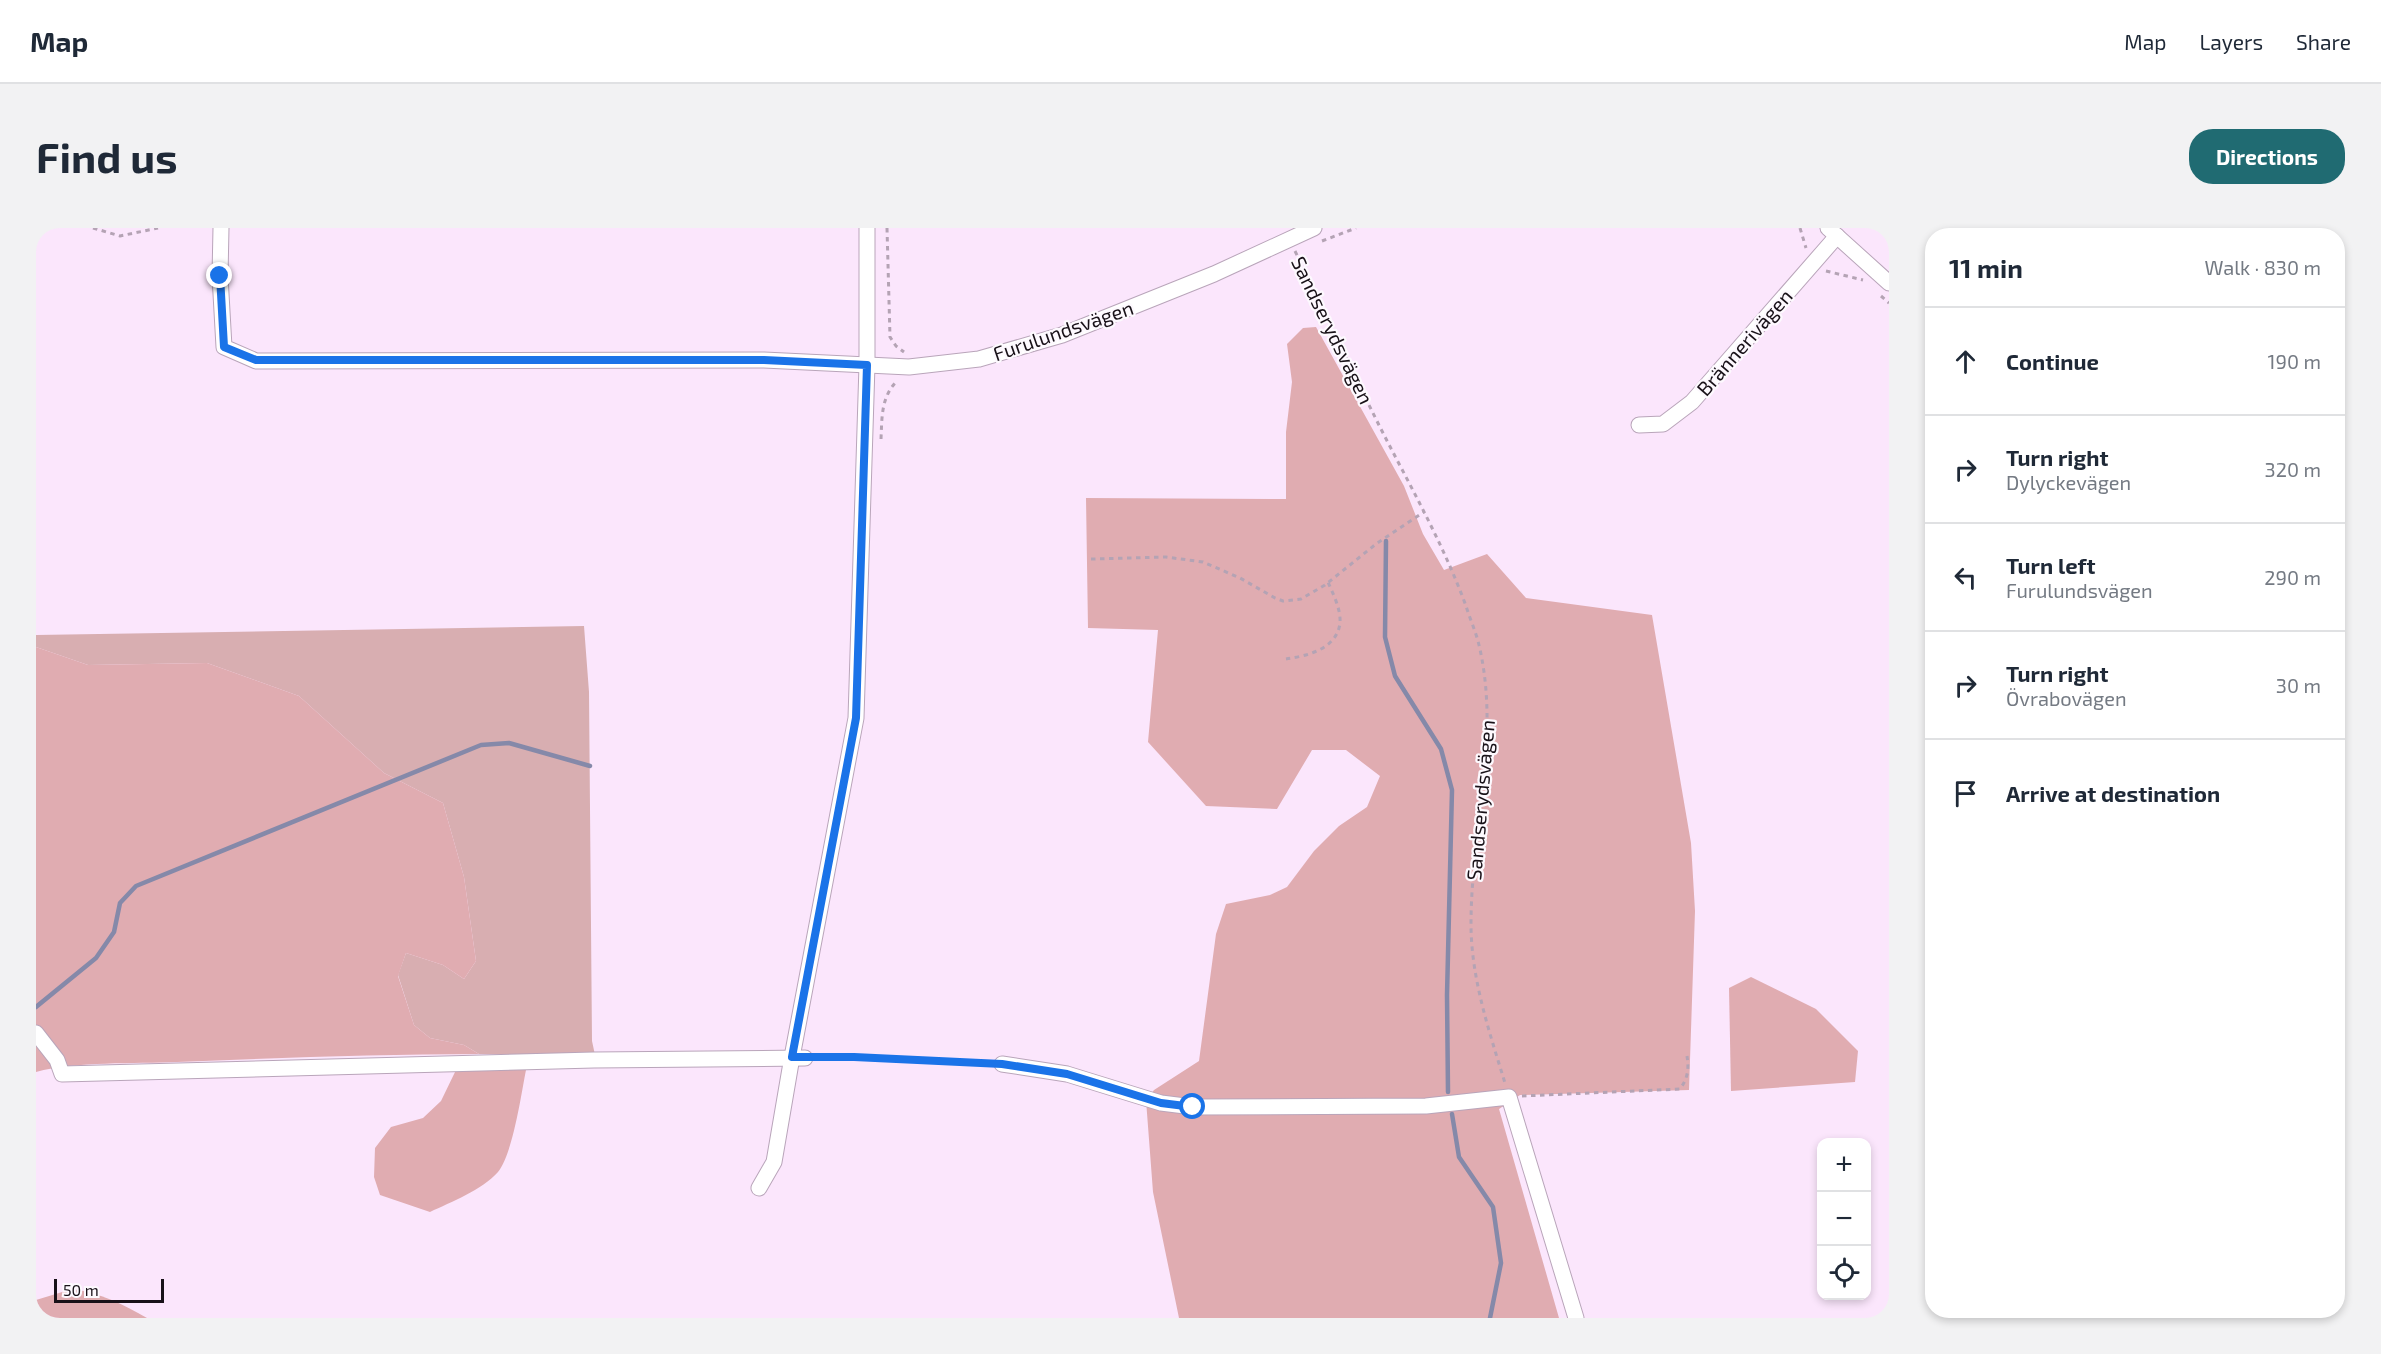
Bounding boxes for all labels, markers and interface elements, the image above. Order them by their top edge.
text: Map [30,24,88,58]
text: Map [2124,29,2166,54]
text: Layers [2199,29,2263,54]
text: Share [2296,29,2351,54]
button: Directions [2189,129,2345,184]
text: Find us [36,131,178,181]
street label: Sandserydsvägen [1287,252,1379,408]
text: 11 min [1949,252,2023,283]
text: Walk · 830 m [2204,255,2321,279]
route end [206,262,232,288]
street label: Brännerivägen [1691,284,1797,400]
street label: Furulundsvägen [990,295,1136,365]
icon: ahead [1949,345,1982,378]
text: Continue [2006,348,2099,374]
text: 190 m [2268,349,2321,373]
text: Turn right [2006,444,2108,470]
icon: right [1949,453,1982,486]
text: 320 m [2265,457,2321,481]
text: Dylyckevägen [2006,470,2131,494]
text: Turn left [2006,552,2095,578]
icon: left [1949,561,1982,594]
text: 290 m [2264,565,2321,589]
text: Furulundsvägen [2006,578,2153,602]
text: Turn right [2006,660,2108,686]
icon: right [1949,669,1982,702]
text: 30 m [2276,673,2321,697]
text: Övrabovägen [2006,686,2127,710]
street label: Sandserydsvägen [1461,719,1499,881]
icon: arrive [1949,777,1982,810]
text: Arrive at destination [2006,780,2220,806]
route start [1179,1093,1205,1119]
map controls [1817,1138,1871,1300]
button: + [1817,1138,1871,1192]
button: − [1817,1192,1871,1246]
button: locate [1817,1246,1871,1300]
scale bar [54,1276,164,1304]
text: 50 m [63,1280,99,1299]

